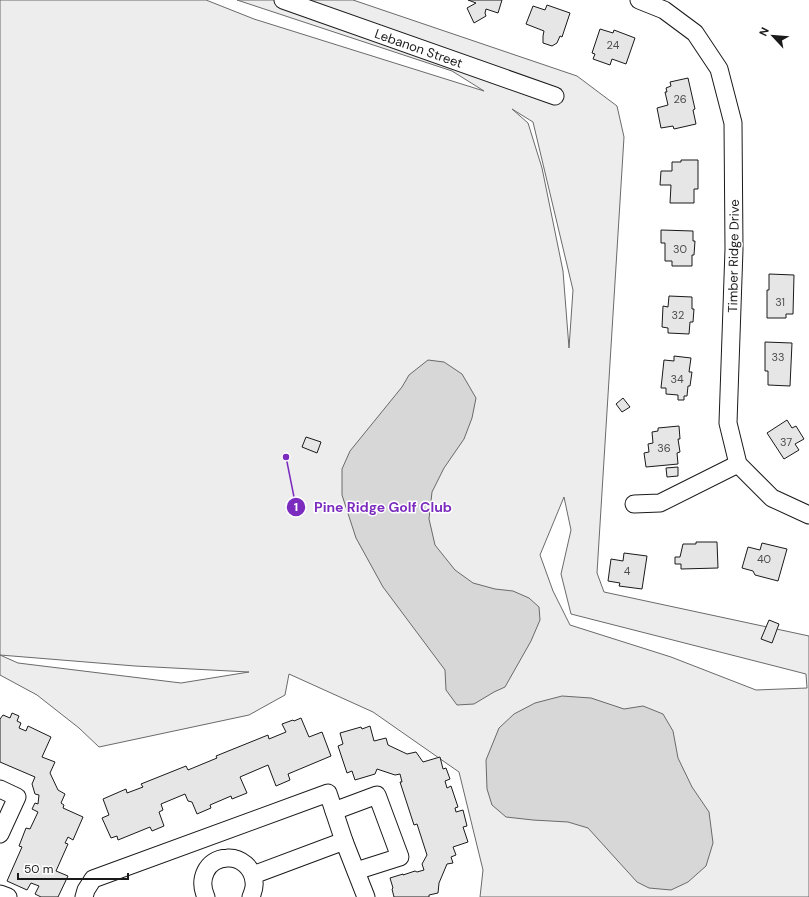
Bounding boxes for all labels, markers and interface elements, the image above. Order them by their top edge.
north arrow [753,16,793,56]
street label: Lebanon Street [372,25,465,72]
text: N [756,25,772,38]
house number: 24 [607,38,620,52]
house number: 26 [673,92,687,106]
street label: Timber Ridge Drive [724,199,743,313]
house number: 30 [673,242,687,256]
house number: 31 [775,295,785,309]
house number: 32 [672,308,684,322]
house number: 33 [771,350,785,364]
house number: 34 [670,372,684,386]
house number: 37 [780,435,792,449]
house number: 36 [657,441,671,455]
callout: Pine Ridge Golf Club [286,494,460,520]
text: Pine Ridge Golf Club [314,498,452,516]
text: 1 [294,499,298,515]
house number: 40 [757,552,771,566]
house number: 4 [624,564,631,578]
scale bar [18,855,128,881]
text: 50 m [24,861,53,877]

